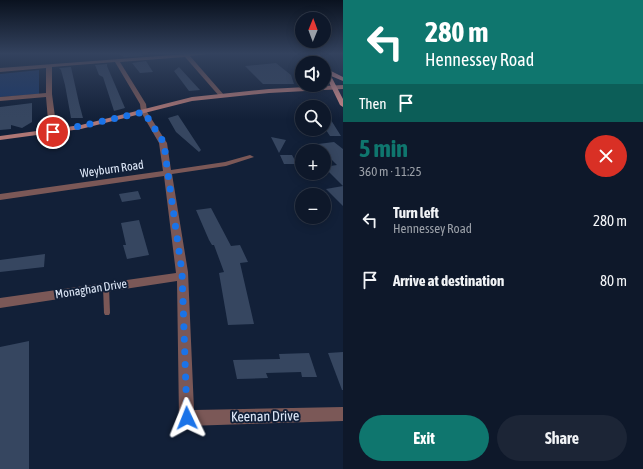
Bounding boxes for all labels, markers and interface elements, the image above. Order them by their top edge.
north arrow [295,12,331,48]
map controls [295,12,331,224]
icon: left [359,16,411,68]
text: 280 m [425,16,488,48]
text: Hennessey Road [425,49,534,70]
button: sound [295,56,331,92]
icon: arrive [395,92,417,114]
text: Then [359,95,387,112]
button: search [295,100,331,136]
pin [36,115,70,149]
icon: arrive [42,121,64,143]
text: 5 min [359,135,408,162]
button: close [585,135,627,177]
button: + [295,144,331,180]
street label: Weyburn Road [79,158,145,180]
text: 360 m · 11:25 [359,164,422,179]
button: − [295,188,331,224]
text: Turn left [393,204,439,221]
icon: left [359,209,381,231]
text: 280 m [593,212,627,229]
text: Hennessey Road [393,221,472,236]
icon: arrive [359,269,381,291]
text: Arrive at destination [393,272,504,289]
text: 80 m [600,272,627,289]
street label: Monaghan Drive [54,276,128,302]
position arrow [166,397,208,439]
street label: Keenan Drive [231,407,299,425]
button: Exit [359,415,489,461]
button: Share [497,415,627,461]

